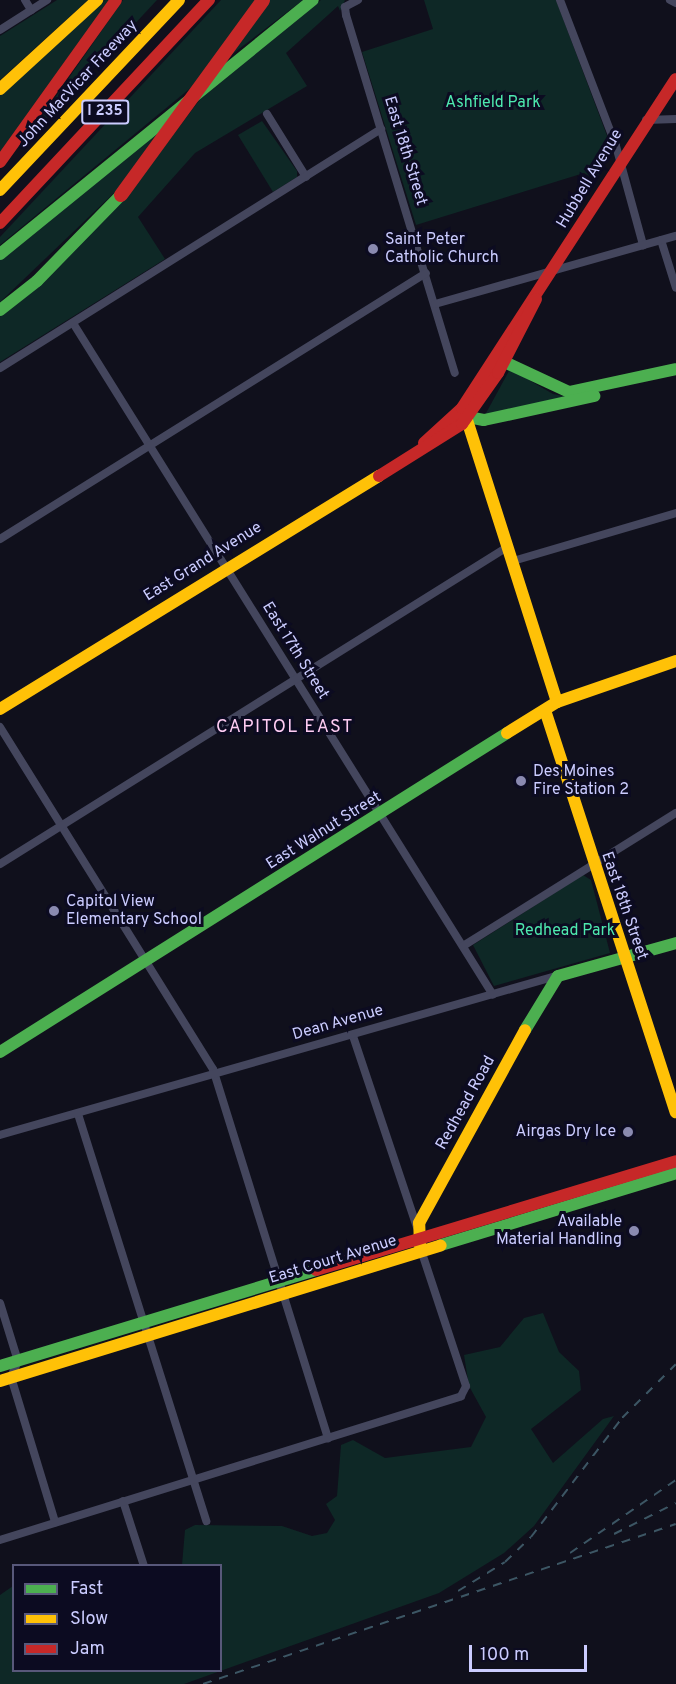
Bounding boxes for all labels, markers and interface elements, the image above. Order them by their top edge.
street label: John MacVicar Freeway [14,16,142,152]
park label: Ashfield Park [445,93,541,113]
street label: East 18th Street [379,94,431,208]
road number: I 235 [81,100,129,124]
street label: Hubbell Avenue [553,126,627,232]
place label: Saint Peter Catholic Church [385,230,499,268]
marker: Saint Peter Catholic Church [366,242,380,256]
street label: East Grand Avenue [140,518,266,606]
street label: East 17th Street [257,599,333,703]
district label: CAPITOL EAST [216,717,354,739]
place label: Des Moines Fire Station 2 [533,762,629,800]
marker: Des Moines Fire Station 2 [514,774,528,788]
street label: East Walnut Street [263,788,385,874]
street label: East 18th Street [597,849,651,963]
place label: Capitol View Elementary School [66,892,202,930]
marker: Capitol View Elementary School [47,904,61,918]
park label: Redhead Park [515,921,615,941]
street label: Dean Avenue [290,1001,386,1045]
street label: Redhead Road [432,1053,500,1153]
place label: Airgas Dry Ice [516,1122,616,1142]
marker: Airgas Dry Ice [621,1125,635,1139]
place label: Available Material Handling [496,1212,622,1250]
marker: Available Material Handling [627,1224,641,1238]
street label: East Court Avenue [266,1231,400,1289]
legend [12,1564,222,1672]
text: Fast [70,1578,103,1601]
text: Slow [70,1608,108,1631]
scale bar [472,1633,590,1671]
text: Jam [70,1638,105,1661]
text: 100 m [480,1644,529,1667]

